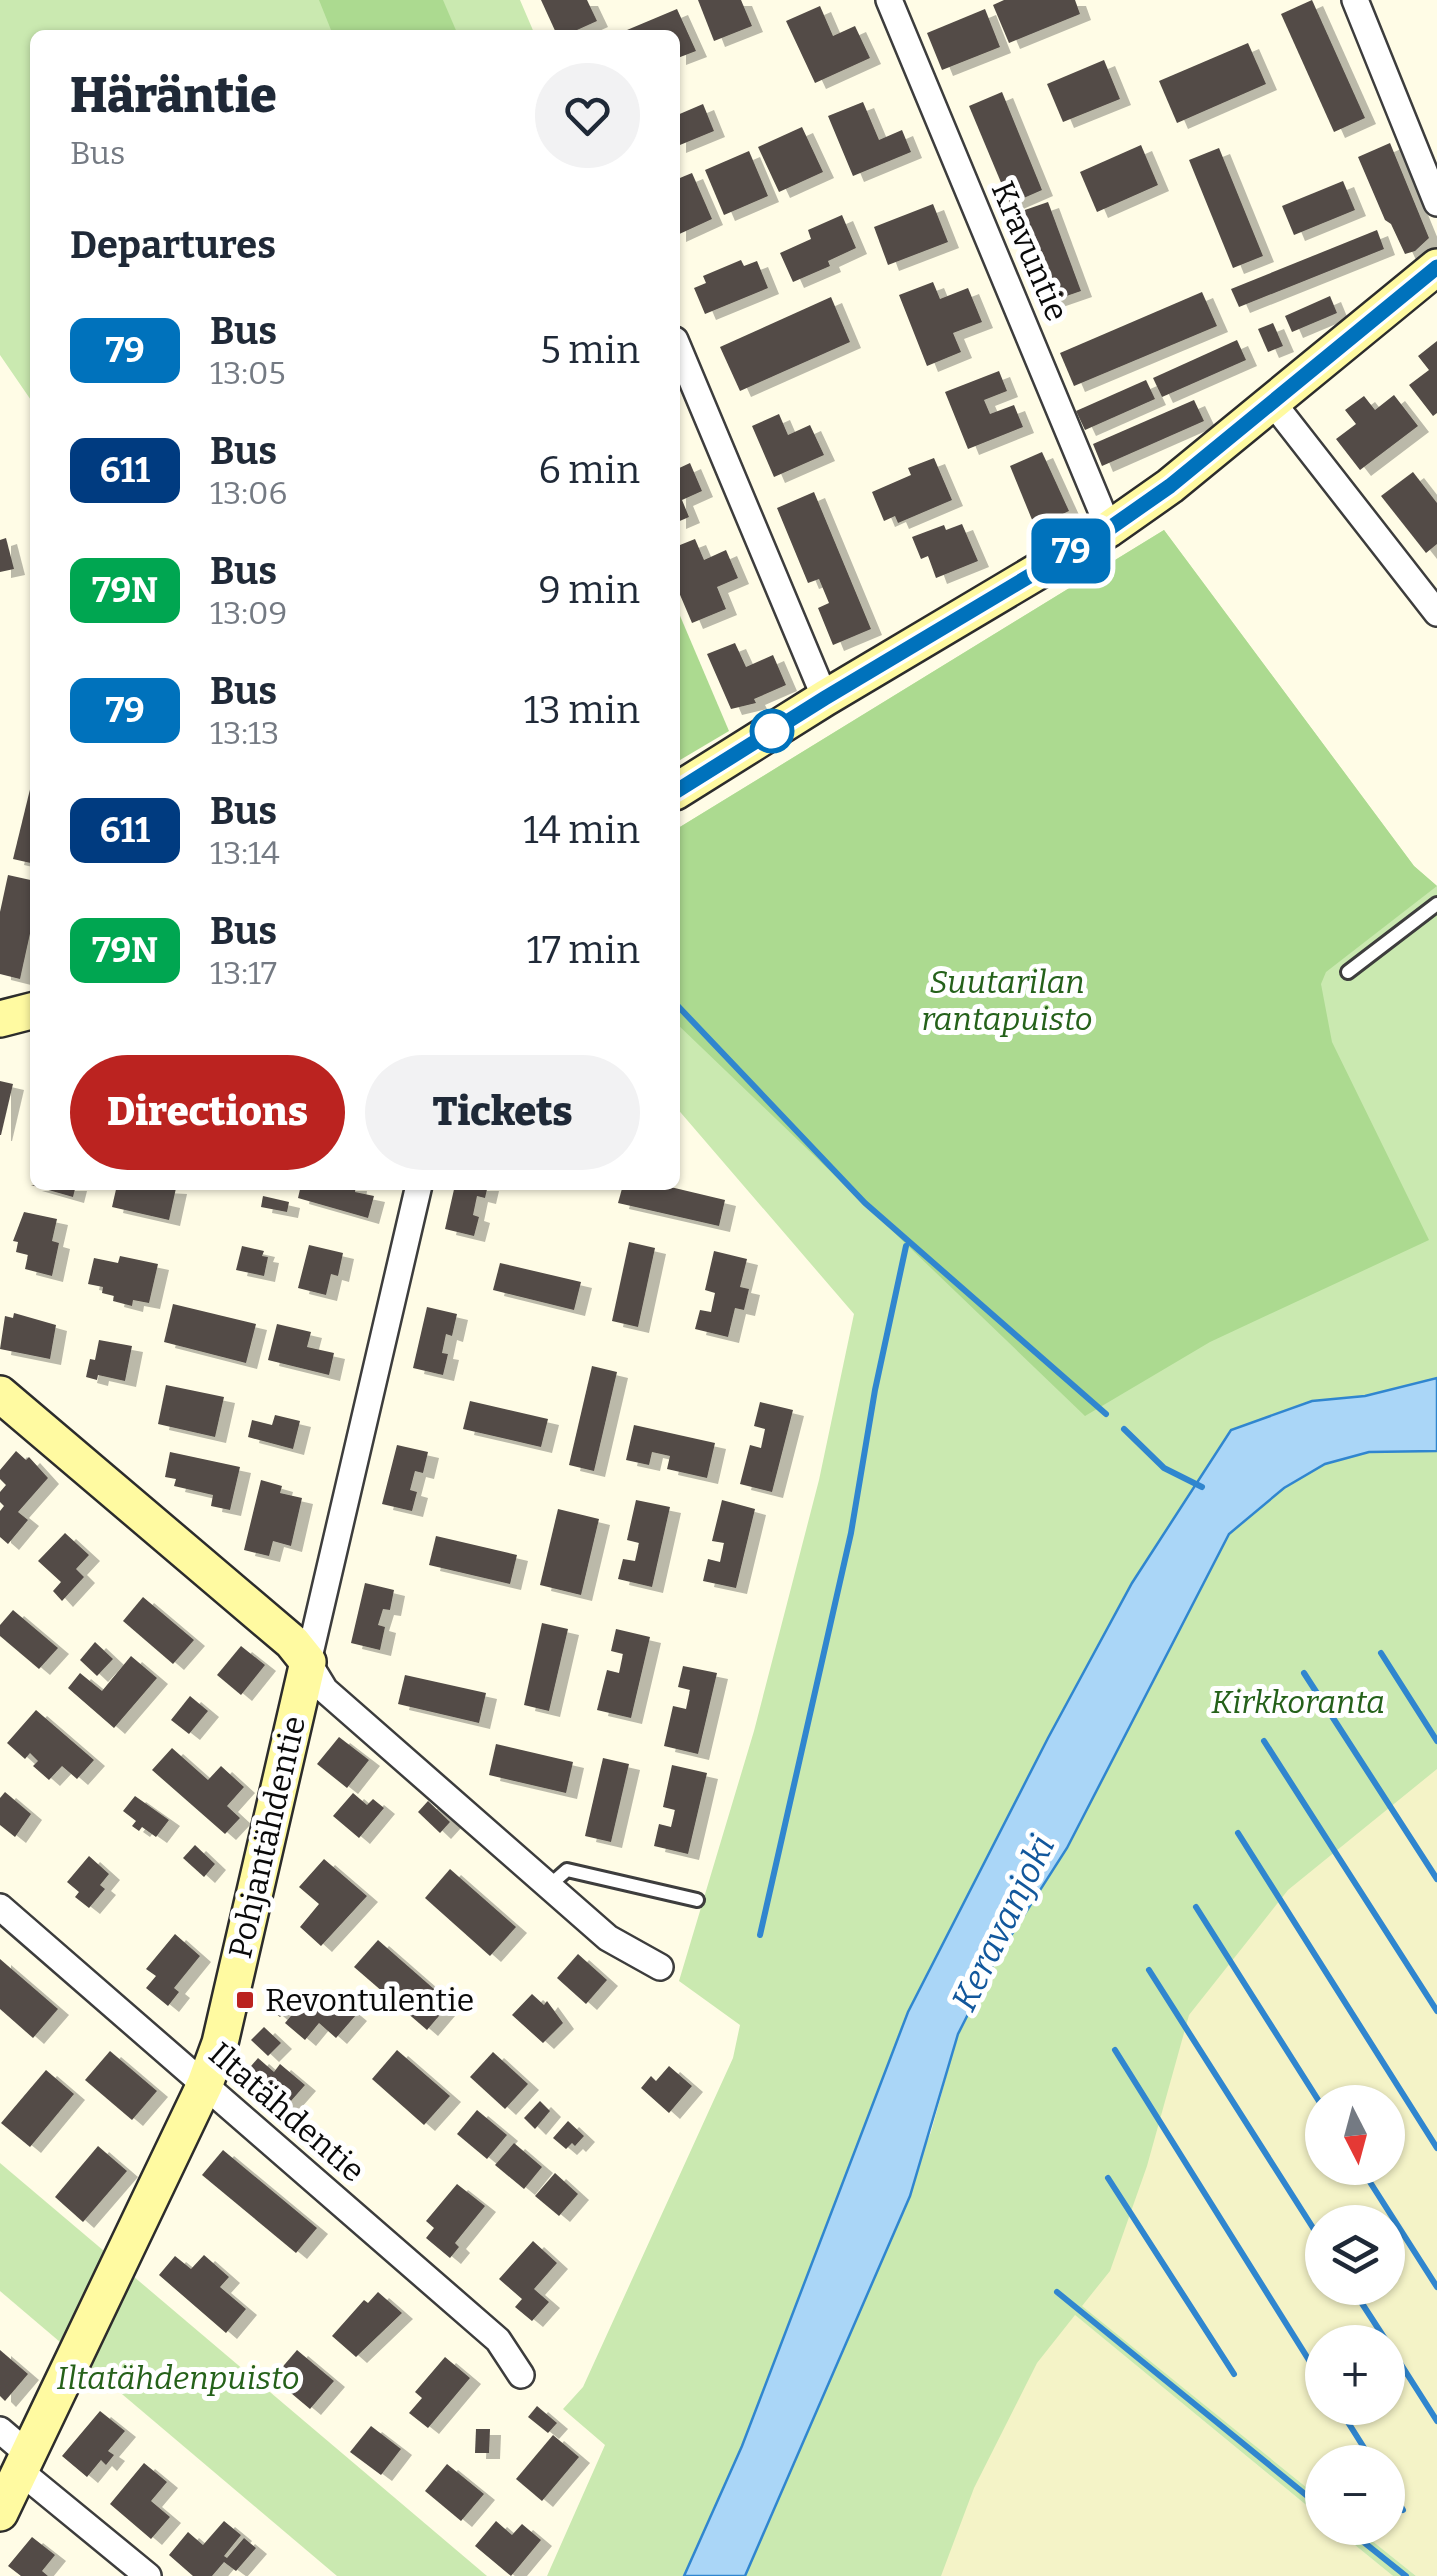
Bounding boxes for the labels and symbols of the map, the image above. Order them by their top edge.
street label: Kravuntie [984,176,1076,326]
line badge: 79 [1026,518,1116,584]
unlabelled marker [751,710,793,752]
park label: Suutarilan rantapuisto [921,963,1093,1038]
park label: Kirkkoranta [1211,1683,1385,1721]
street label: Pohjantähdentie [221,1712,313,1962]
water label: Keravanjoki [943,1829,1063,2017]
place label: Revontulentie [265,1981,474,2019]
marker: Revontulentie [234,1989,256,2011]
street label: Iltatähdentie [202,2034,372,2190]
north arrow [1305,2085,1405,2185]
park label: Iltatähdenpuisto [56,2359,300,2397]

